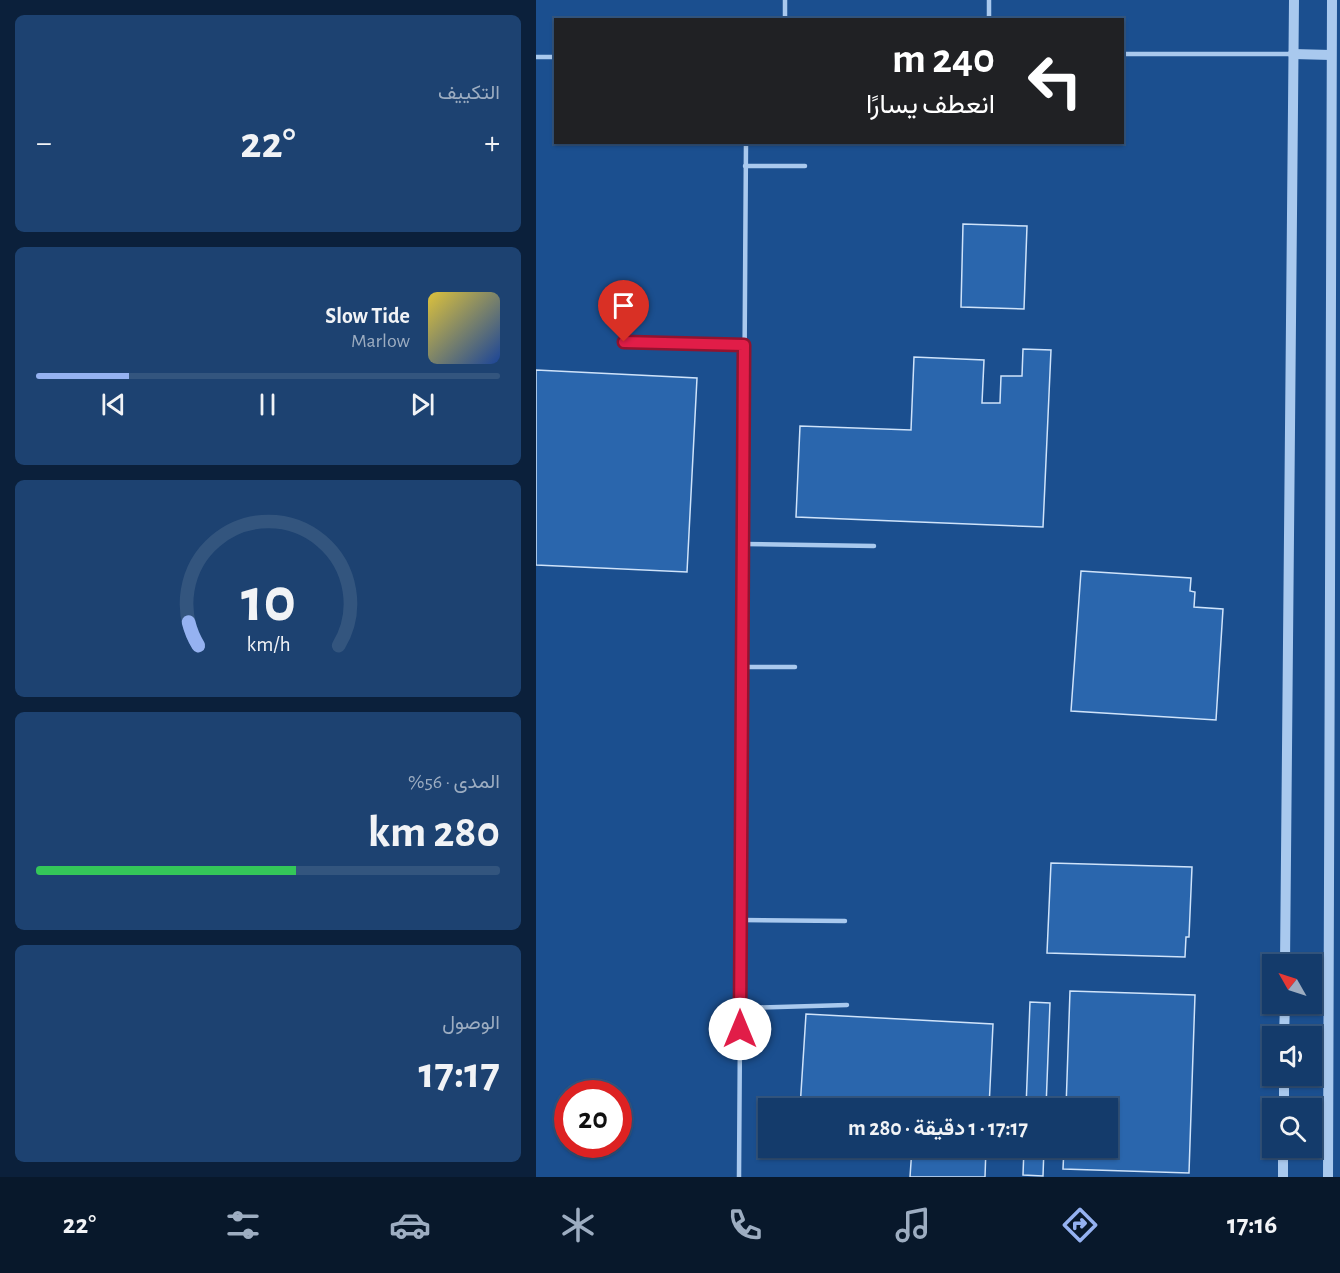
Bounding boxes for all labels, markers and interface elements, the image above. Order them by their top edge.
text: 240 m [892,38,995,80]
icon: left [1016,42,1094,120]
text: التكييف [438,83,500,103]
text: انعطف يسارًا [866,91,995,118]
text: 22° [240,121,296,166]
text: − [36,127,52,160]
text: + [484,127,500,160]
pin [598,280,649,342]
icon: arrive [607,289,640,322]
text: Slow Tide [325,305,410,327]
text: Marlow [351,331,410,351]
icon: previous [97,388,130,421]
icon: pause [251,388,284,421]
icon: next [406,388,439,421]
text: 10 [241,570,295,632]
text: km/h [246,634,290,655]
text: المدى · 56% [408,772,500,792]
text: 280 km [368,810,500,855]
north arrow [1262,954,1322,1014]
map controls [1262,954,1322,1158]
position arrow [708,997,772,1061]
text: الوصول [442,1013,500,1033]
button: sound [1262,1026,1322,1086]
text: 17:17 [418,1051,500,1096]
speed limit sign: 20 [554,1080,632,1158]
button: search [1262,1098,1322,1158]
text: 17:17 · 1 دقيقة · 280 m [848,1117,1028,1139]
icon: filters [222,1204,264,1246]
icon: car [389,1204,431,1246]
icon: climate [557,1204,599,1246]
icon: phone [724,1204,766,1246]
icon: music [892,1204,934,1246]
icon: directions [1059,1204,1101,1246]
text: 22° [63,1211,96,1238]
text: 17:16 [1227,1211,1277,1238]

